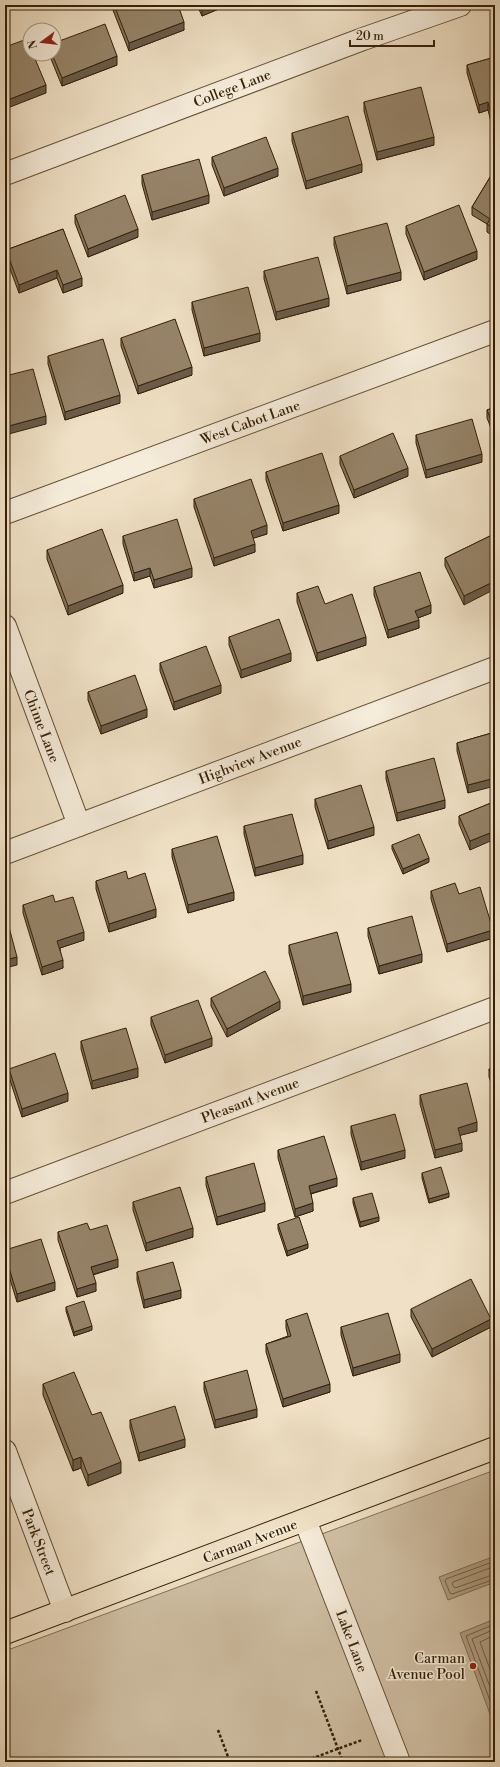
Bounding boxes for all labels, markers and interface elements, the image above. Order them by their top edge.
north arrow [22,22,62,62]
scale bar [350,22,434,48]
text: 20 m [356,29,384,44]
text: N [25,38,41,50]
street label: College Lane [191,66,274,112]
street label: West Cabot Lane [197,397,303,450]
street label: Chime Lane [19,687,63,765]
street label: Highview Avenue [196,733,304,789]
street label: Pleasant Avenue [199,1074,302,1128]
street label: Park Street [17,1506,59,1578]
street label: Carman Avenue [201,1516,300,1568]
street label: Lake Lane [331,1608,371,1675]
place label: Carman Avenue Pool [386,1650,466,1684]
marker: Carman Avenue Pool [468,1661,478,1671]

